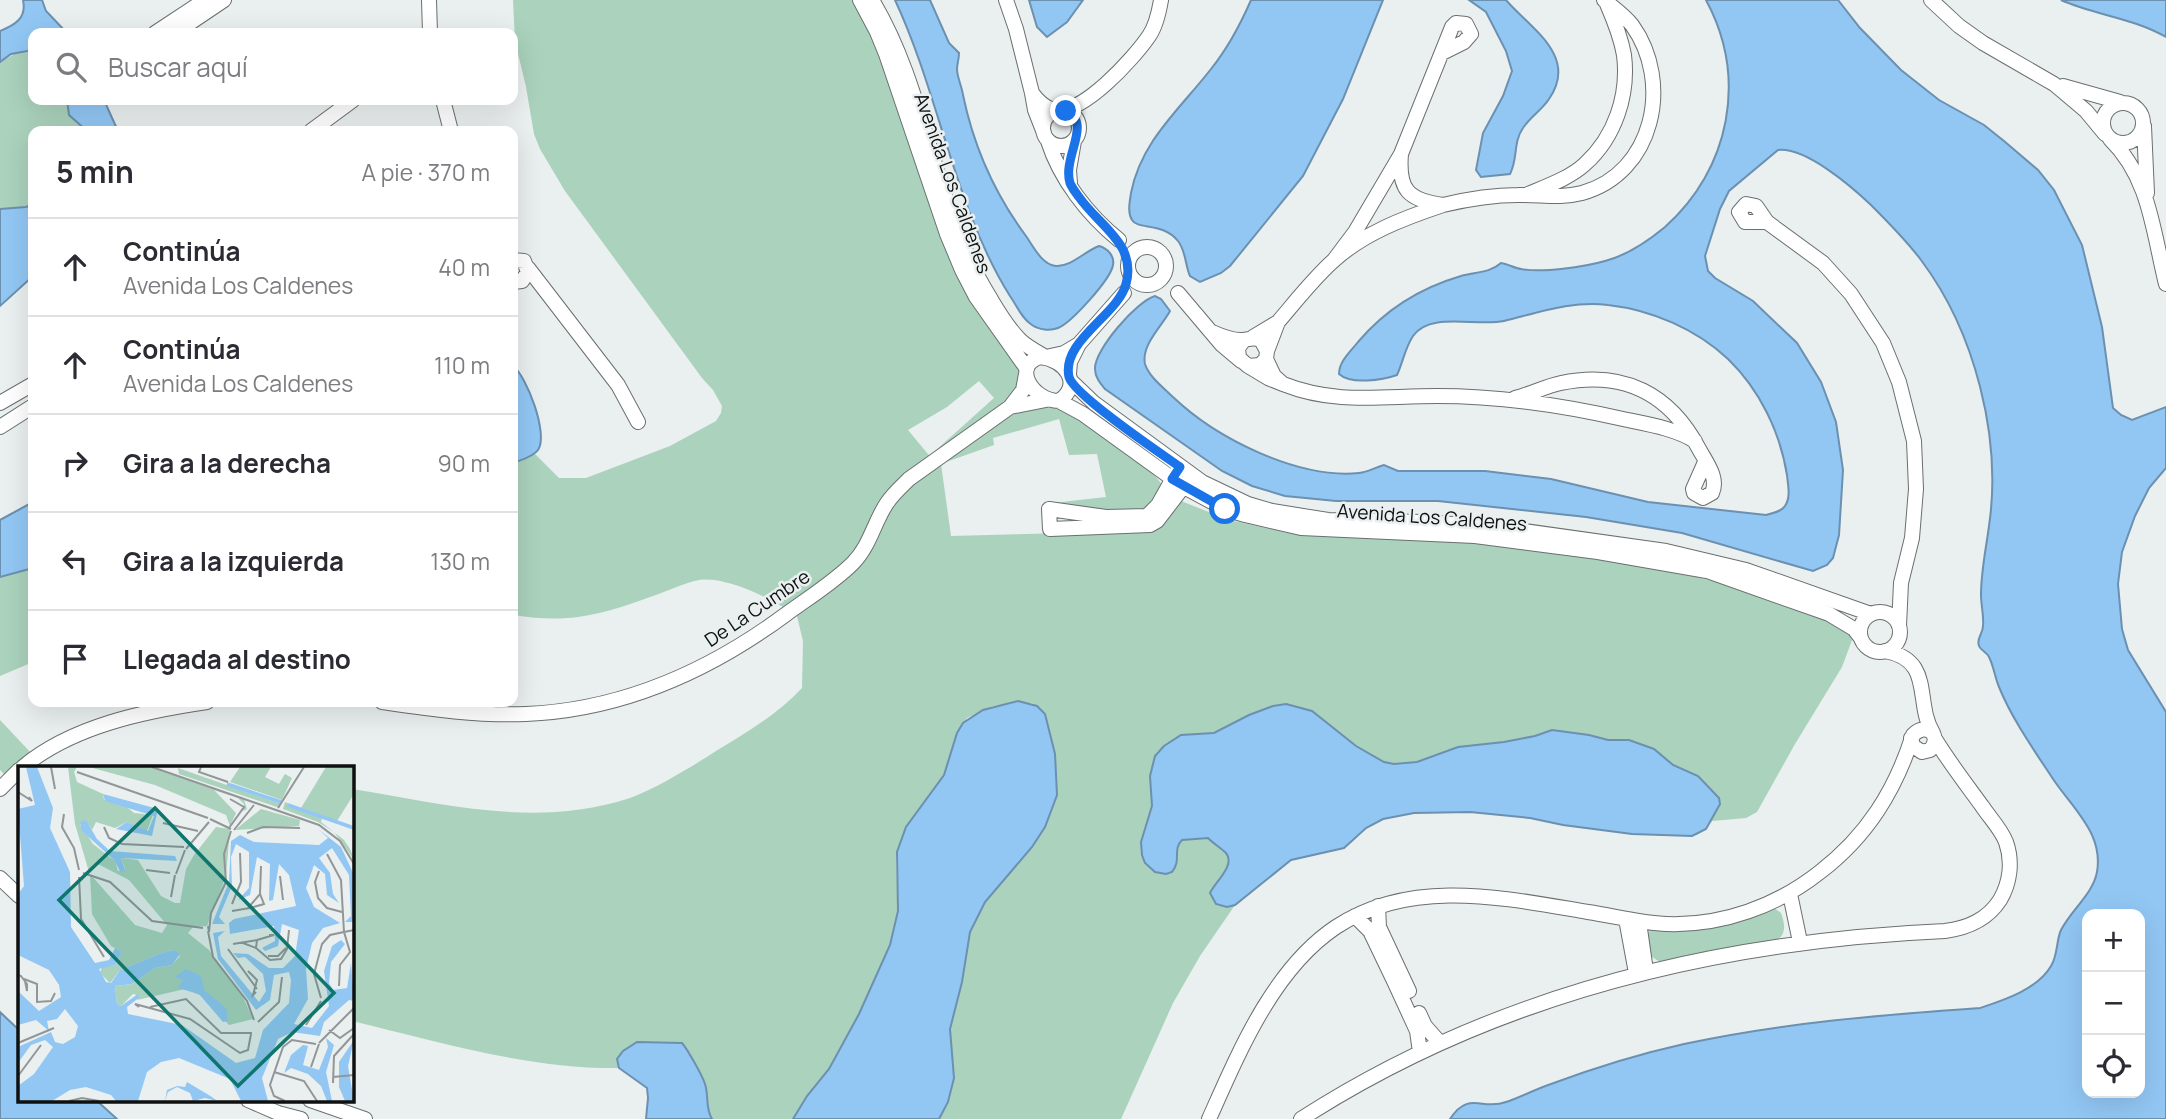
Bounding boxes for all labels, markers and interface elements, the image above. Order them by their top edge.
search box [28,28,518,105]
icon: search [52,48,90,86]
text: Buscar aquí [108,49,248,85]
street label: Avenida Los Caldenes [908,89,998,277]
route end [1050,95,1081,126]
text: 5 min [56,151,134,192]
text: A pie · 370 m [362,156,490,188]
text: Continúa [123,233,241,269]
icon: ahead [56,248,94,286]
text: 40 m [438,251,490,283]
text: Avenida Los Caldenes [123,269,353,301]
text: Continúa [123,331,241,367]
icon: ahead [56,346,94,384]
text: 110 m [434,349,490,381]
text: Avenida Los Caldenes [123,367,353,399]
icon: right [56,444,94,482]
text: Gira a la derecha [123,445,331,481]
text: 90 m [438,447,490,479]
route start [1209,493,1240,524]
street label: Avenida Los Caldenes [1336,497,1528,537]
icon: left [56,542,94,580]
text: Gira a la izquierda [123,543,344,579]
text: 130 m [430,545,490,577]
street label: De La Cumbre [699,563,815,653]
icon: arrive [56,640,94,678]
text: Llegada al destino [123,641,351,677]
inset map [18,766,354,1102]
map controls [2082,909,2145,1098]
button: + [2082,909,2145,972]
button: − [2082,972,2145,1035]
button: locate [2082,1035,2145,1098]

